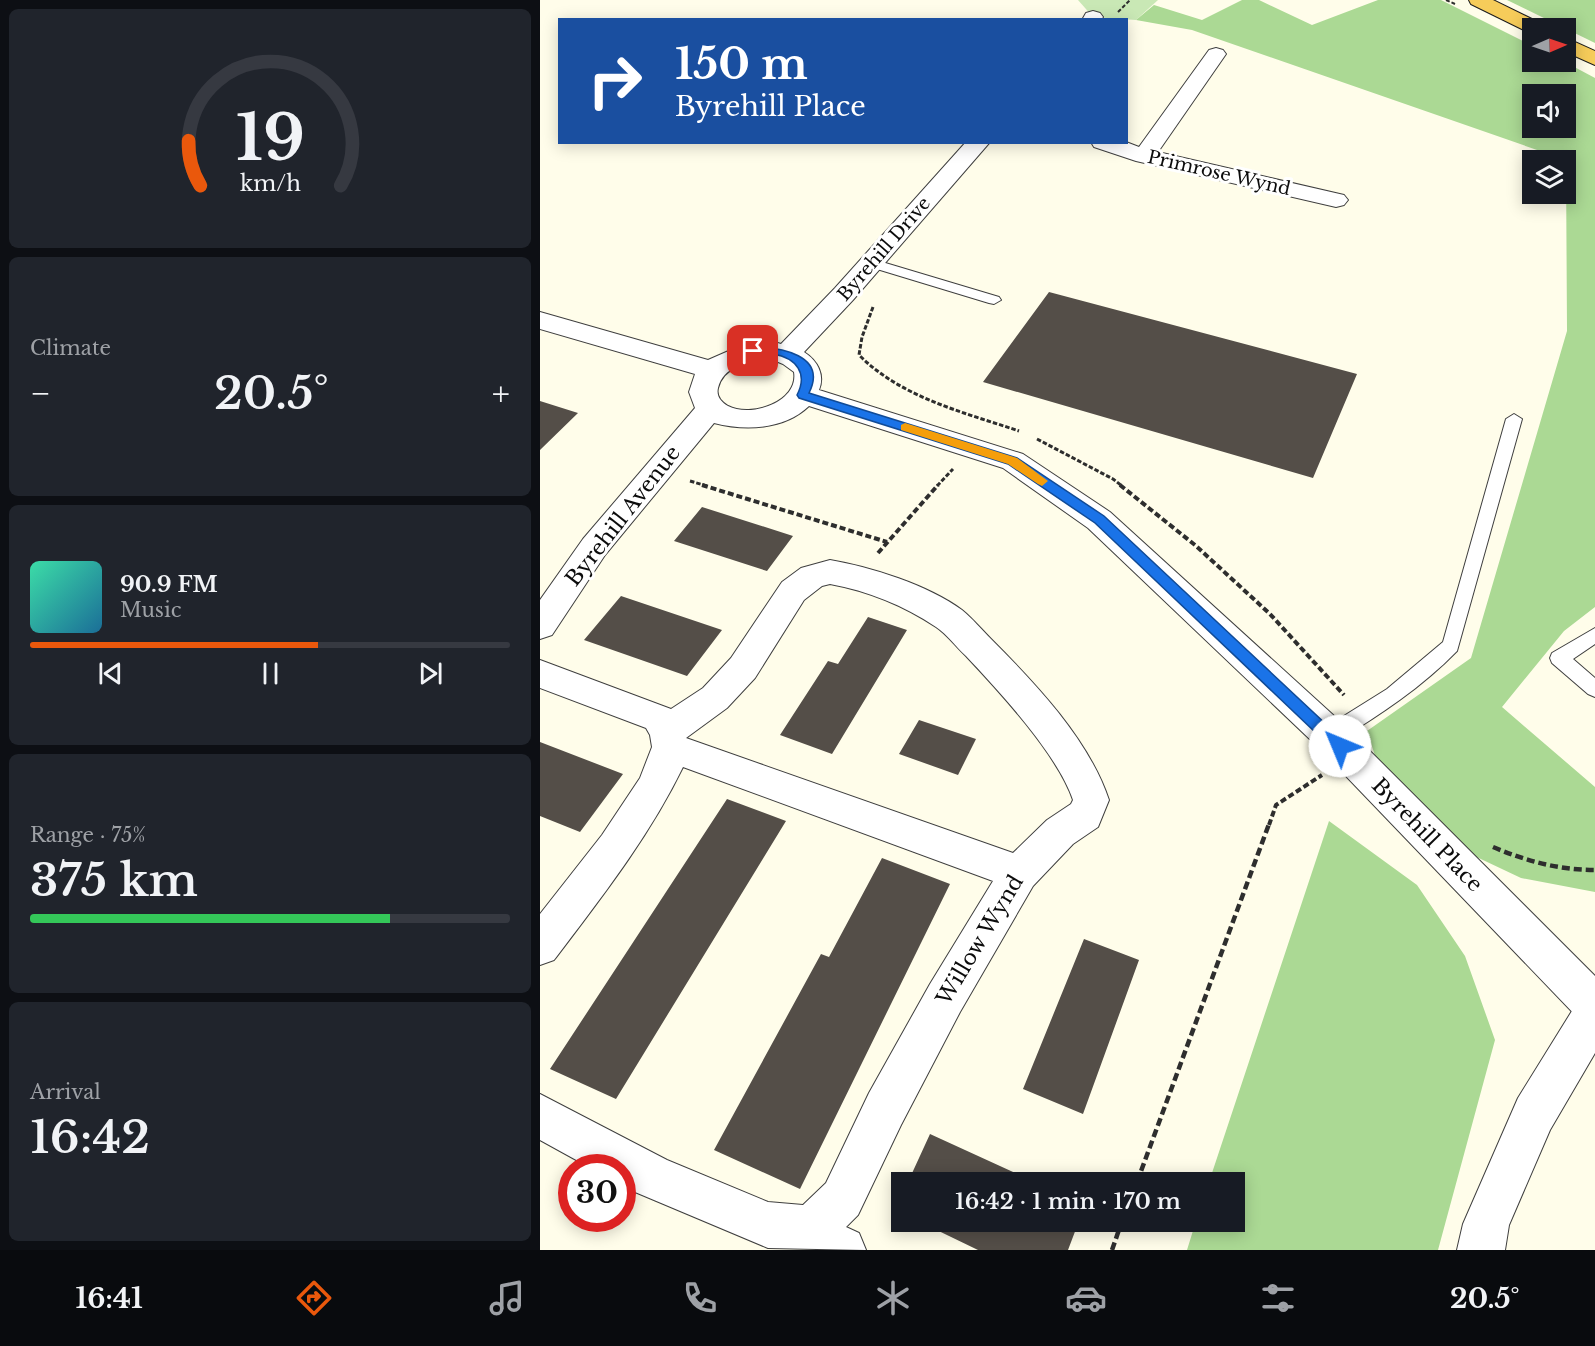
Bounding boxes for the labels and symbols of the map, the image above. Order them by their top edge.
north arrow [1522,18,1576,72]
street label: Primrose Wynd [1145,146,1293,200]
street label: Byrehill Drive [833,193,935,305]
pin [727,325,778,376]
street label: Byrehill Avenue [560,441,686,591]
position arrow [1308,714,1372,778]
street label: Byrehill Place [1366,773,1488,897]
street label: Willow Wynd [930,870,1029,1011]
speed limit sign: 30 [558,1154,636,1232]

